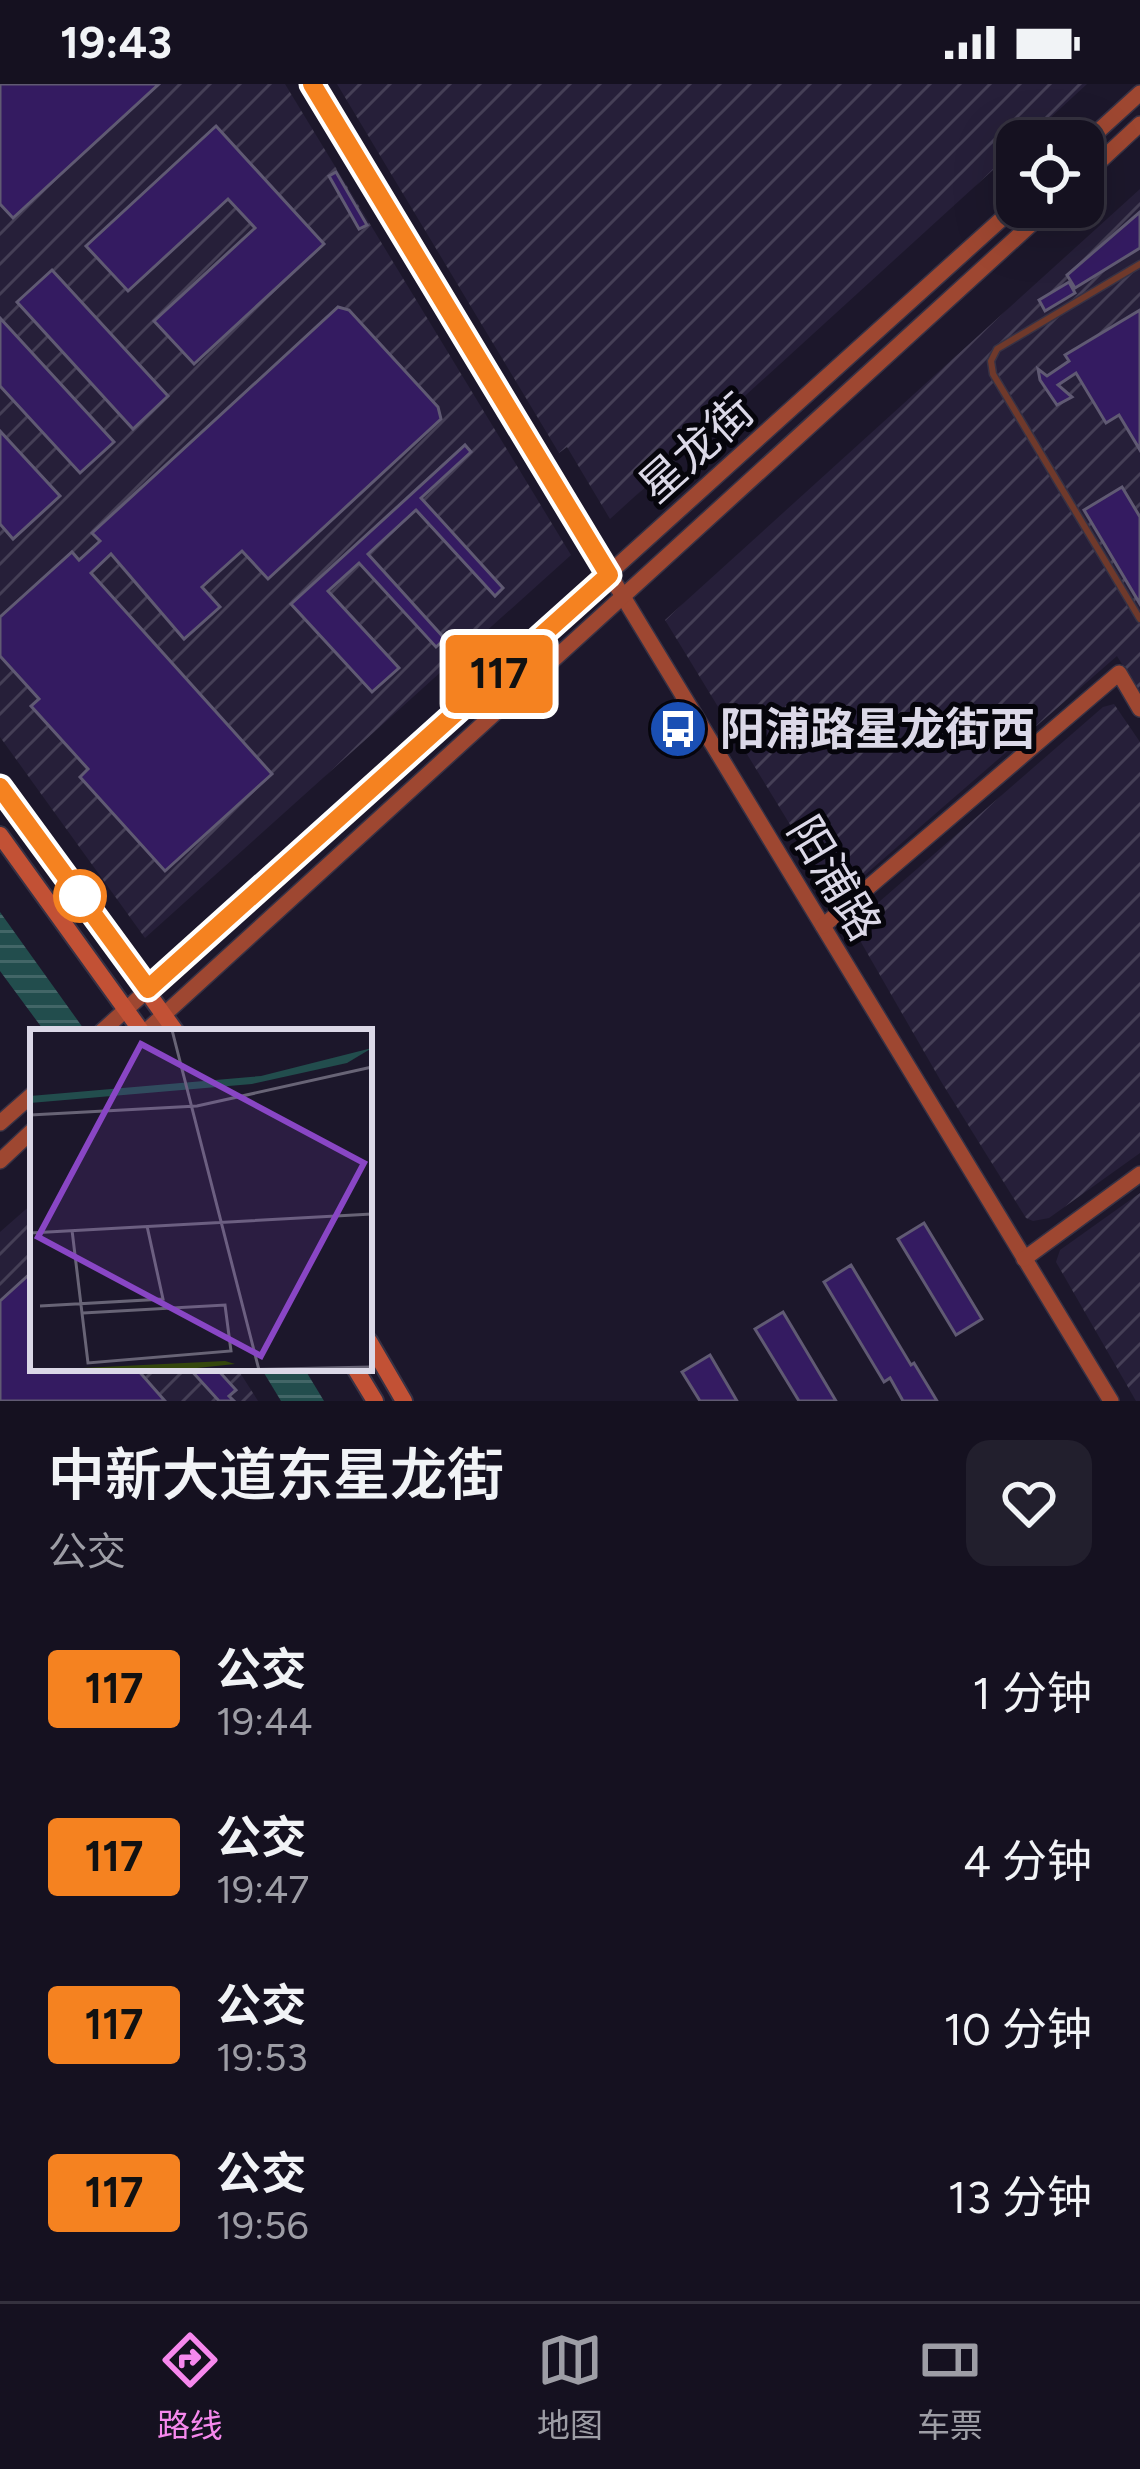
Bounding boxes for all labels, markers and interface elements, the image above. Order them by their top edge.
text: 19:43 [60,15,172,69]
map controls [996,120,1104,228]
button: locate [996,120,1104,228]
street label: 星龙街 [628,383,764,513]
line badge: 117 [430,635,568,713]
text: 117 [470,648,528,699]
bus stop icon: 阳浦路星龙街西 [647,698,709,760]
place label: 阳浦路星龙街西 [720,702,1035,756]
street label: 阳浦路 [777,806,893,950]
unlabelled marker [55,871,105,921]
inset map [30,1029,372,1371]
button: heart [966,1440,1092,1566]
text: 中新大道东星龙街 [48,1441,504,1509]
text: 公交 [48,1528,126,1575]
text: 公交 [216,1642,306,1696]
text: 117 [85,1663,143,1714]
text: 1 分钟 [972,1666,1092,1720]
text: 19:44 [216,1698,313,1745]
text: 公交 [216,1810,306,1864]
text: 117 [85,1831,143,1882]
text: 4 分钟 [963,1834,1092,1888]
text: 19:47 [216,1866,309,1913]
text: 公交 [216,1978,306,2032]
text: 117 [85,1999,143,2050]
text: 10 分钟 [943,2002,1092,2056]
text: 19:53 [216,2034,308,2081]
text: 公交 [216,2146,306,2200]
text: 117 [85,2167,143,2218]
text: 13 分钟 [948,2170,1092,2224]
text: 19:56 [216,2202,309,2249]
tab: 路线 [157,2327,223,2447]
tab: 地图 [537,2327,603,2447]
tab: 车票 [917,2327,983,2447]

